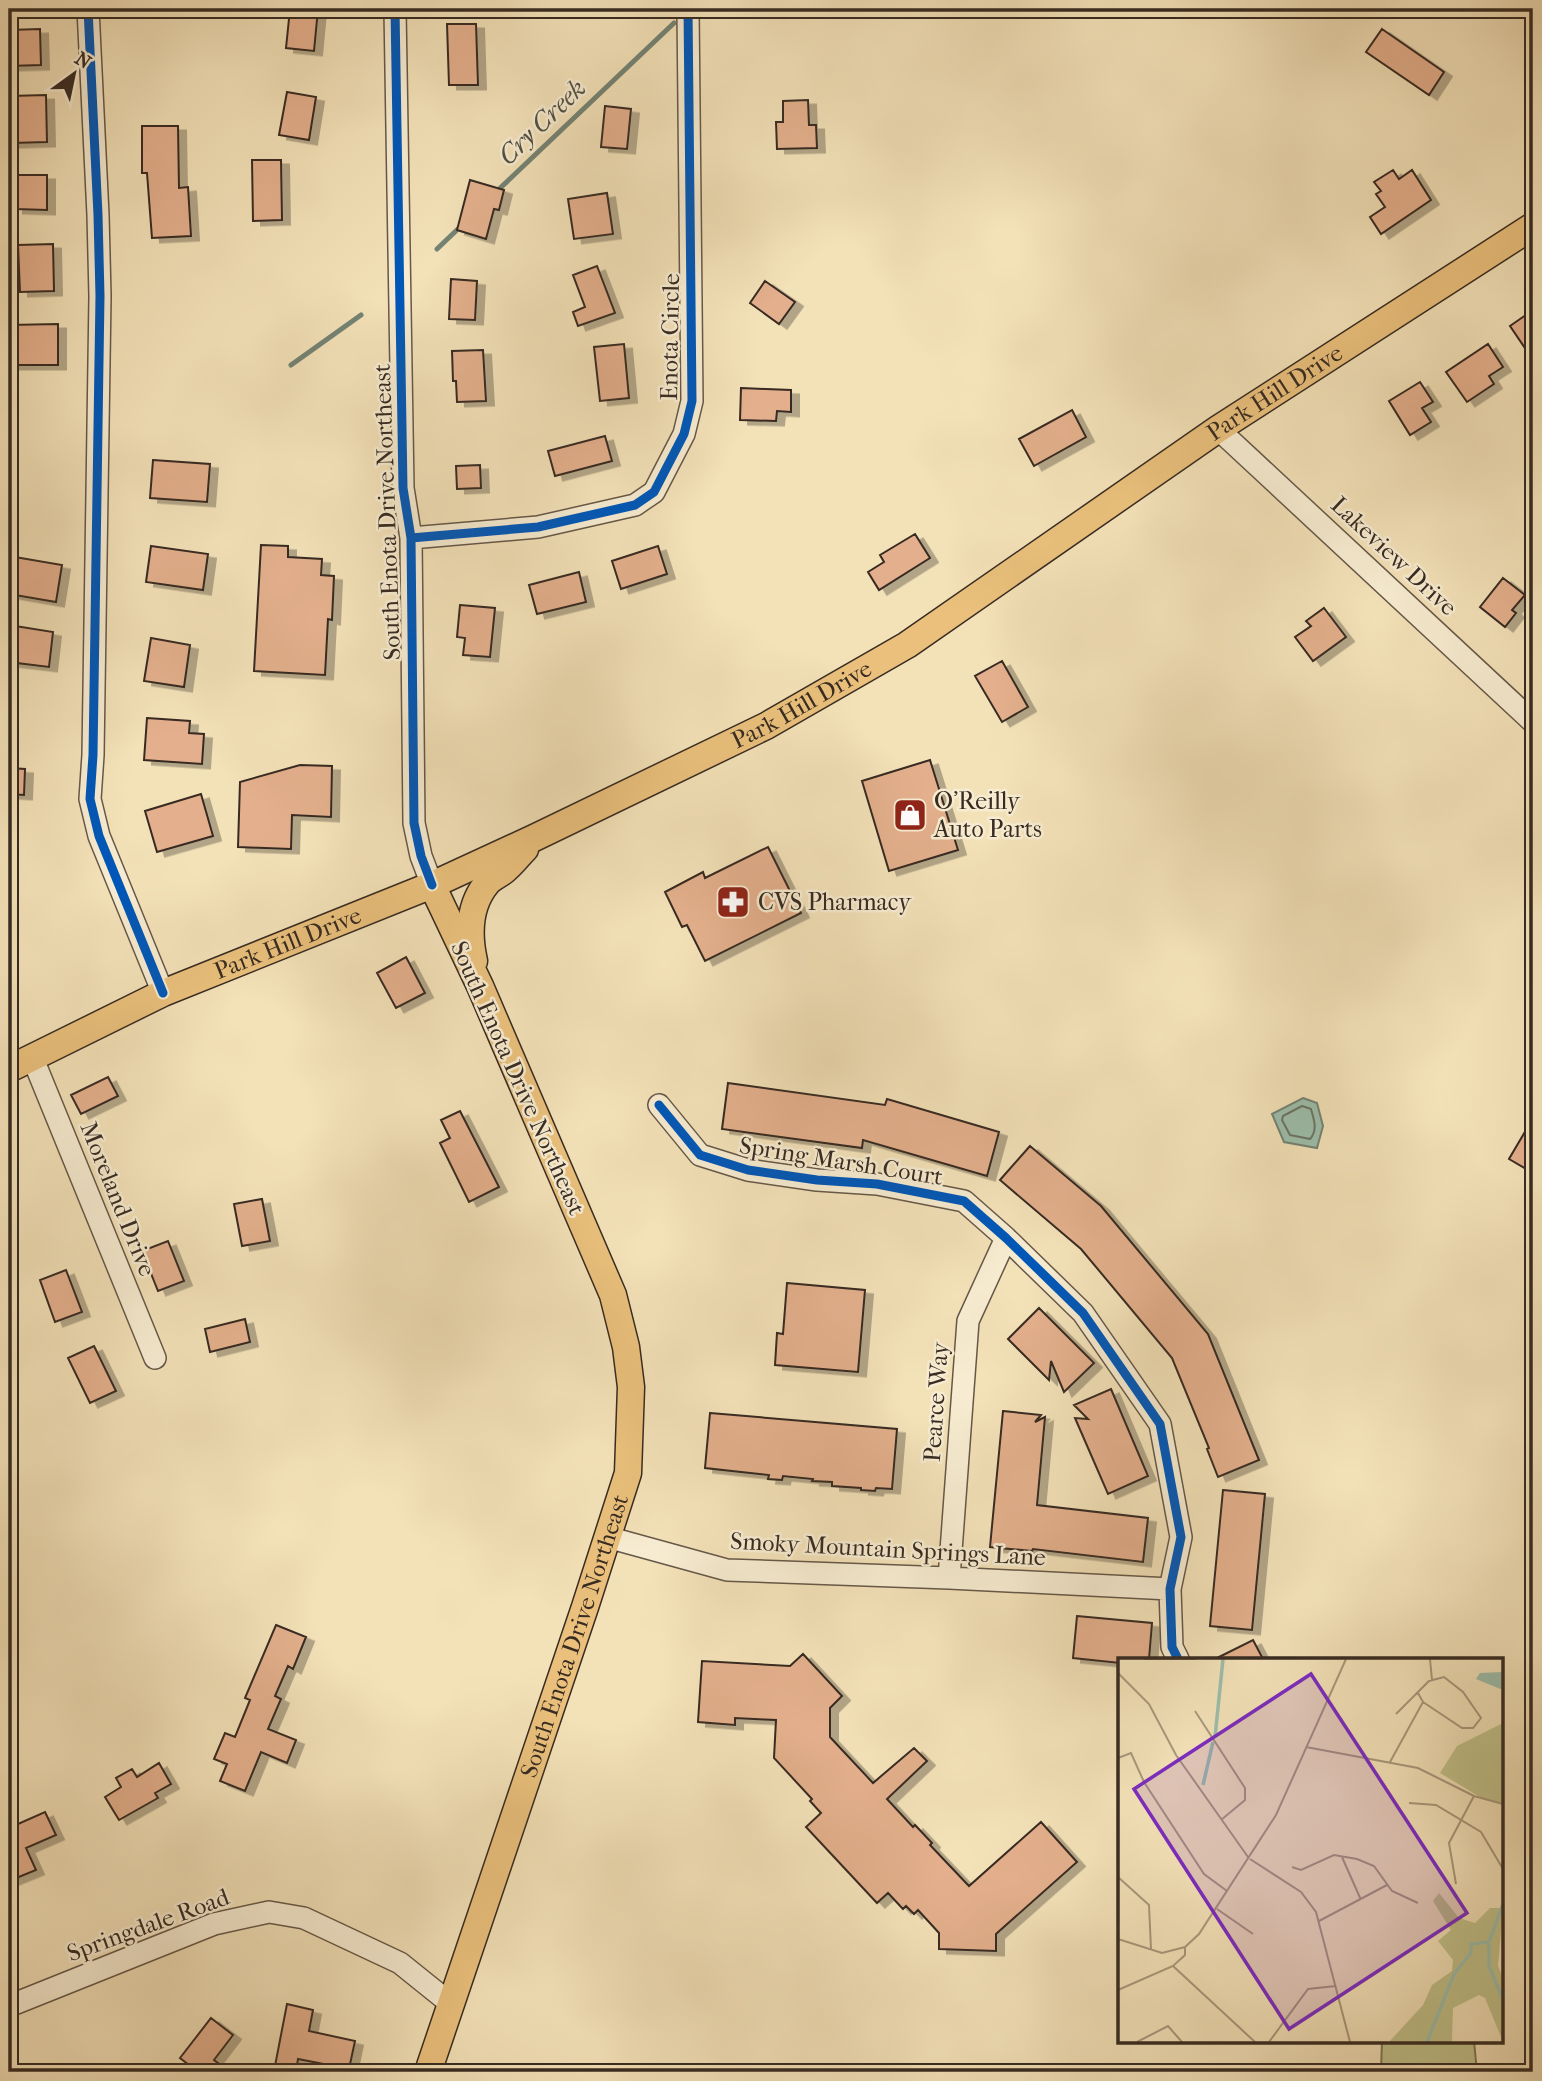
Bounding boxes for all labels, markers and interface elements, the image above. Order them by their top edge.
north arrow [38,38,108,108]
text: N [71,47,95,74]
water label: Cry Creek [492,73,592,171]
street label: Enota Circle [655,273,685,401]
street label: Park Hill Drive [1201,338,1348,447]
street label: South Enota Drive Northeast [368,363,406,661]
street label: Lakeview Drive [1325,491,1463,621]
street label: Park Hill Drive [727,654,877,755]
place label: O'Reilly Auto Parts [933,787,1042,843]
shop icon: O'Reilly Auto Parts [891,796,929,834]
pharmacy icon: CVS Pharmacy [714,883,752,921]
place label: CVS Pharmacy [758,888,912,916]
street label: Park Hill Drive [210,901,365,985]
street label: South Enota Drive Northeast [445,937,591,1220]
street label: Moreland Drive [74,1118,162,1280]
street label: Spring Marsh Court [737,1131,945,1191]
street label: Pearce Way [918,1340,954,1463]
street label: South Enota Drive Northeast [514,1490,634,1781]
street label: Smoky Mountain Springs Lane [729,1527,1047,1571]
inset map [1118,1658,1504,2042]
street label: Springdale Road [63,1882,234,1967]

